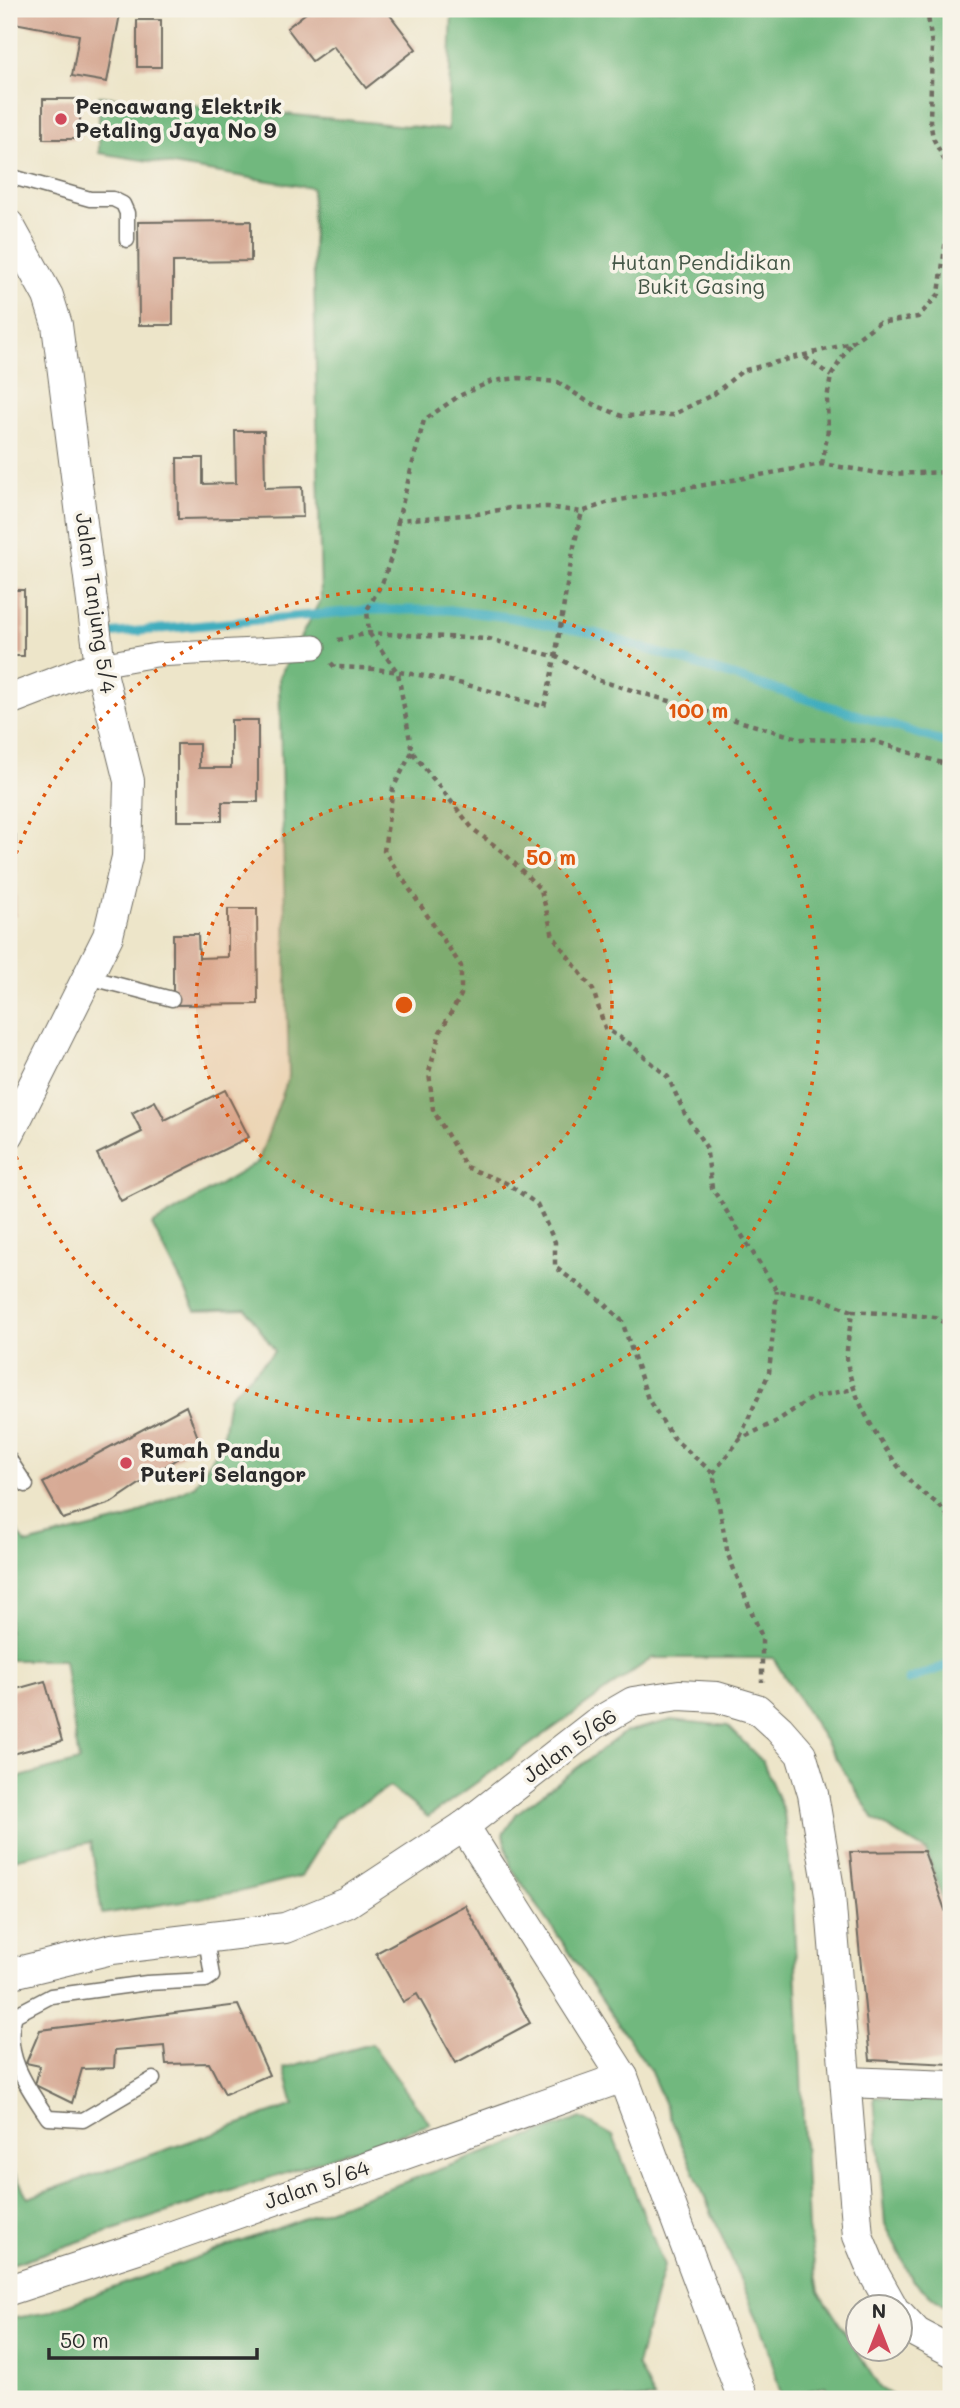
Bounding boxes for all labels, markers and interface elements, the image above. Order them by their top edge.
place label: Pencawang Elektrik Petaling Jaya No 9 [75,92,282,144]
marker: Pencawang Elektrik Petaling Jaya No 9 [53,111,69,127]
park label: Hutan Pendidikan Bukit Gasing [611,248,791,299]
street label: Jalan Tanjung 5/4 [70,511,123,696]
text: 100 m [668,696,728,723]
text: 50 m [526,843,576,870]
centre of rings [392,993,416,1017]
place label: Rumah Pandu Puteri Selangor [140,1436,306,1487]
marker: Rumah Pandu Puteri Selangor [118,1455,134,1471]
street label: Jalan 5/66 [517,1702,622,1788]
street label: Jalan 5/64 [260,2153,373,2214]
north arrow [844,2292,914,2362]
text: N [872,2298,886,2323]
scale bar [49,2317,257,2361]
text: 50 m [60,2326,109,2353]

